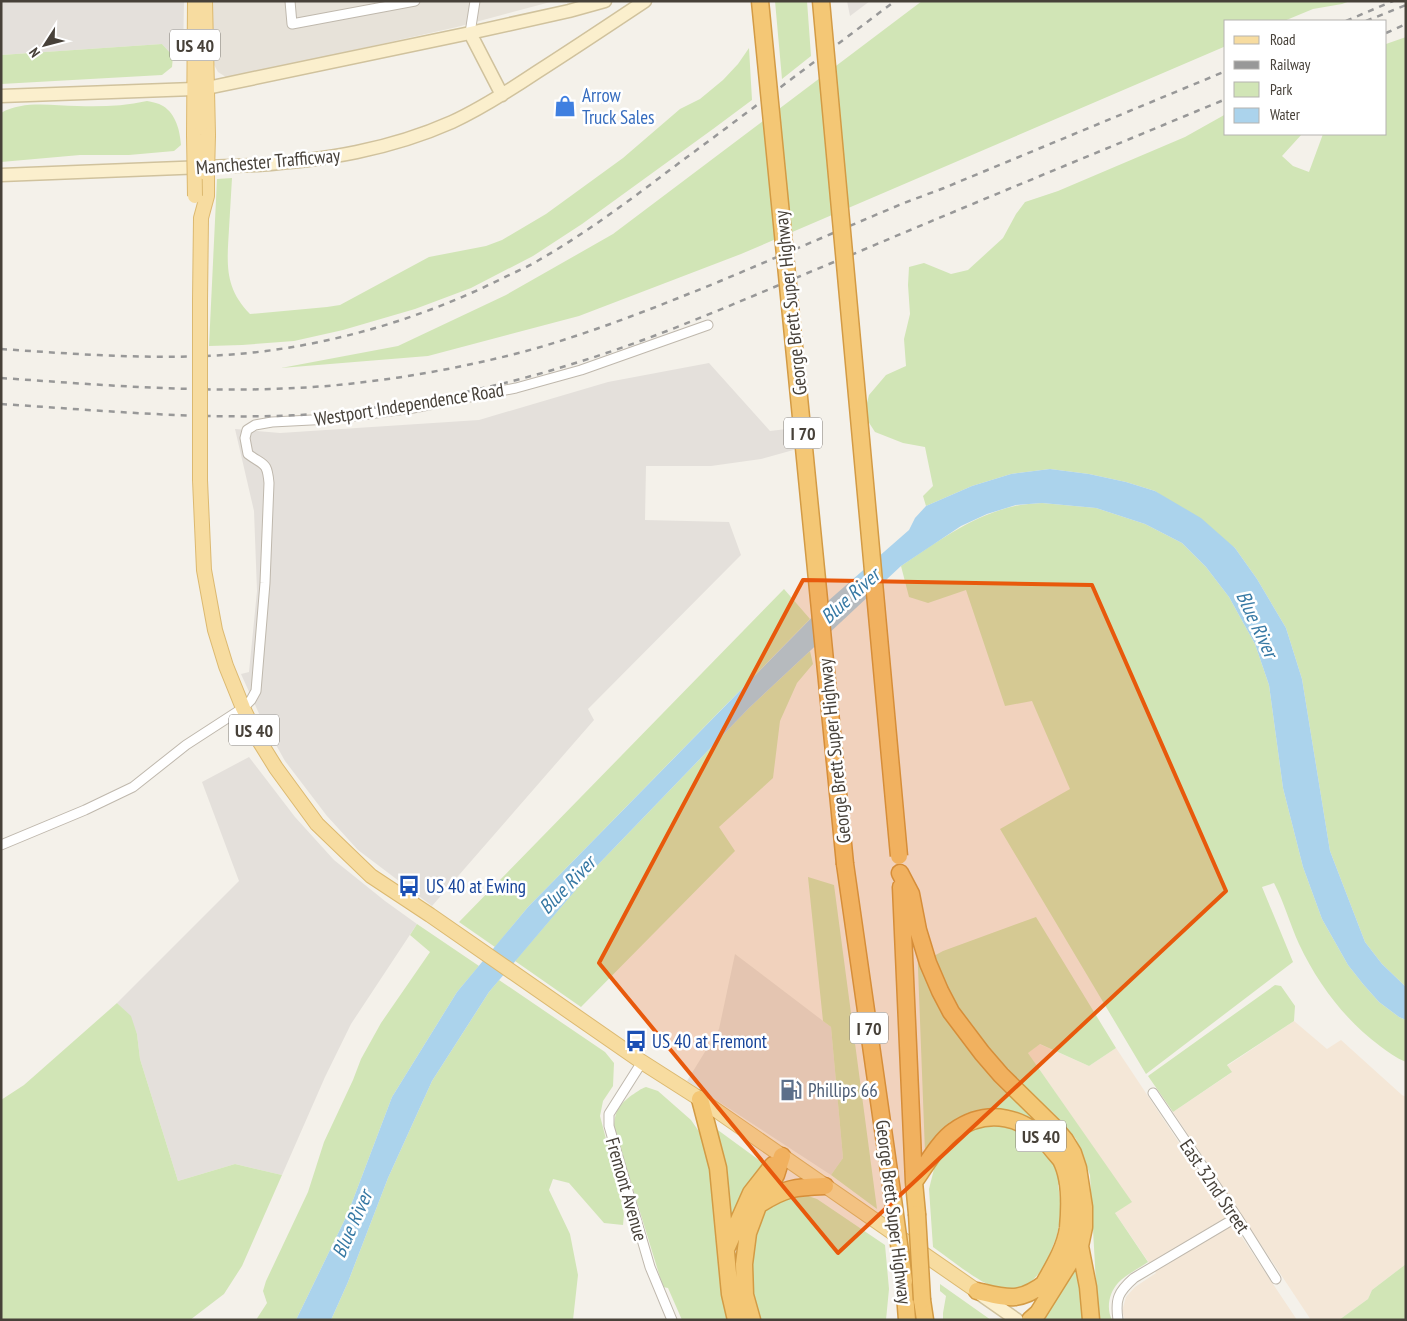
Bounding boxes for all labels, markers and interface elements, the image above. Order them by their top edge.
north arrow [20,20,70,70]
legend [1224,20,1387,135]
road number: US 40 [170,30,220,60]
text: Road [1270,30,1296,49]
text: N [25,44,44,61]
text: Railway [1270,55,1311,74]
text: Park [1270,80,1292,99]
place label: Arrow Truck Sales [582,83,654,129]
shop icon: Arrow Truck Sales [552,93,578,119]
text: Water [1270,105,1301,124]
street label: Manchester Trafficway [195,143,342,179]
street label: George Brett Super Highway [768,209,812,397]
street label: Westport Independence Road [313,377,505,431]
road number: I 70 [784,418,822,448]
water label: Blue River [815,561,887,629]
water label: Blue River [1230,586,1285,664]
street label: George Brett Super Highway [812,657,856,845]
road number: US 40 [229,714,279,746]
water label: Blue River [533,849,603,919]
bus stop icon: US 40 at Ewing [396,873,422,899]
place label: US 40 at Ewing [426,874,526,898]
road number: I 70 [850,1012,888,1044]
bus stop icon: US 40 at Fremont [623,1028,649,1054]
place label: US 40 at Fremont [652,1029,768,1053]
fuel station icon: Phillips 66 [778,1077,804,1103]
place label: Phillips 66 [808,1078,878,1102]
street label: George Brett Super Highway [871,1118,917,1306]
road number: US 40 [1016,1120,1066,1152]
street label: Fremont Avenue [601,1134,653,1244]
street label: East 32nd Street [1175,1134,1256,1238]
water label: Blue River [326,1184,379,1262]

